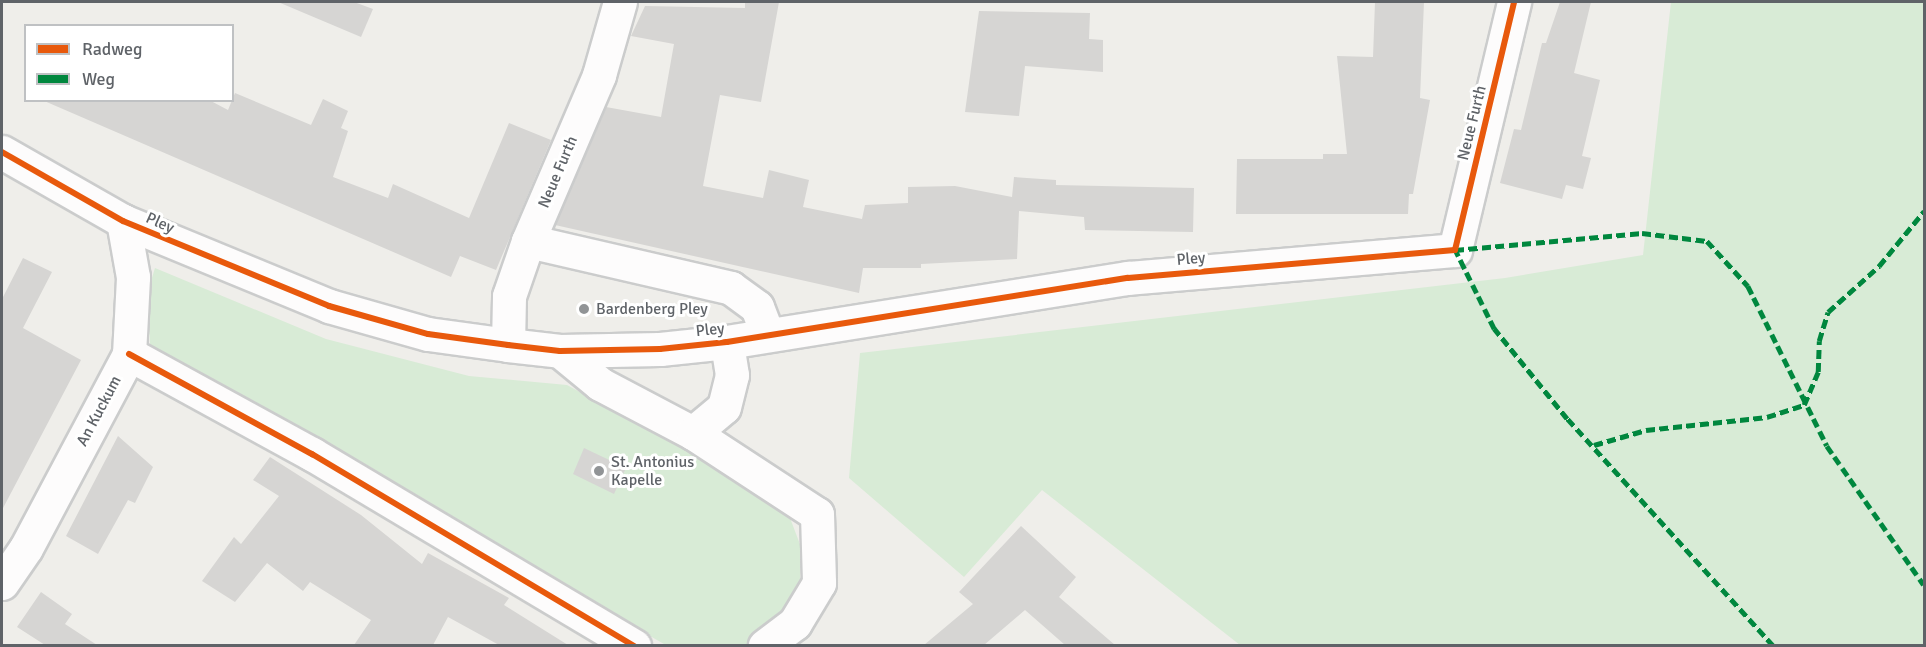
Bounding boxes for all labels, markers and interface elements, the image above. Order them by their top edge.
legend [24,24,234,102]
text: Radweg [82,38,143,60]
text: Weg [82,68,115,90]
street label: Neue Furth [1453,84,1491,162]
street label: Neue Furth [534,133,582,211]
street label: Pley [143,208,177,238]
street label: Pley [1176,248,1206,270]
place label: Bardenberg Pley [596,299,708,319]
marker: Bardenberg Pley [577,302,591,316]
street label: Pley [695,319,725,341]
street label: An Kuckum [72,373,126,449]
place label: St. Antonius Kapelle [611,452,694,490]
marker: St. Antonius Kapelle [592,464,606,478]

